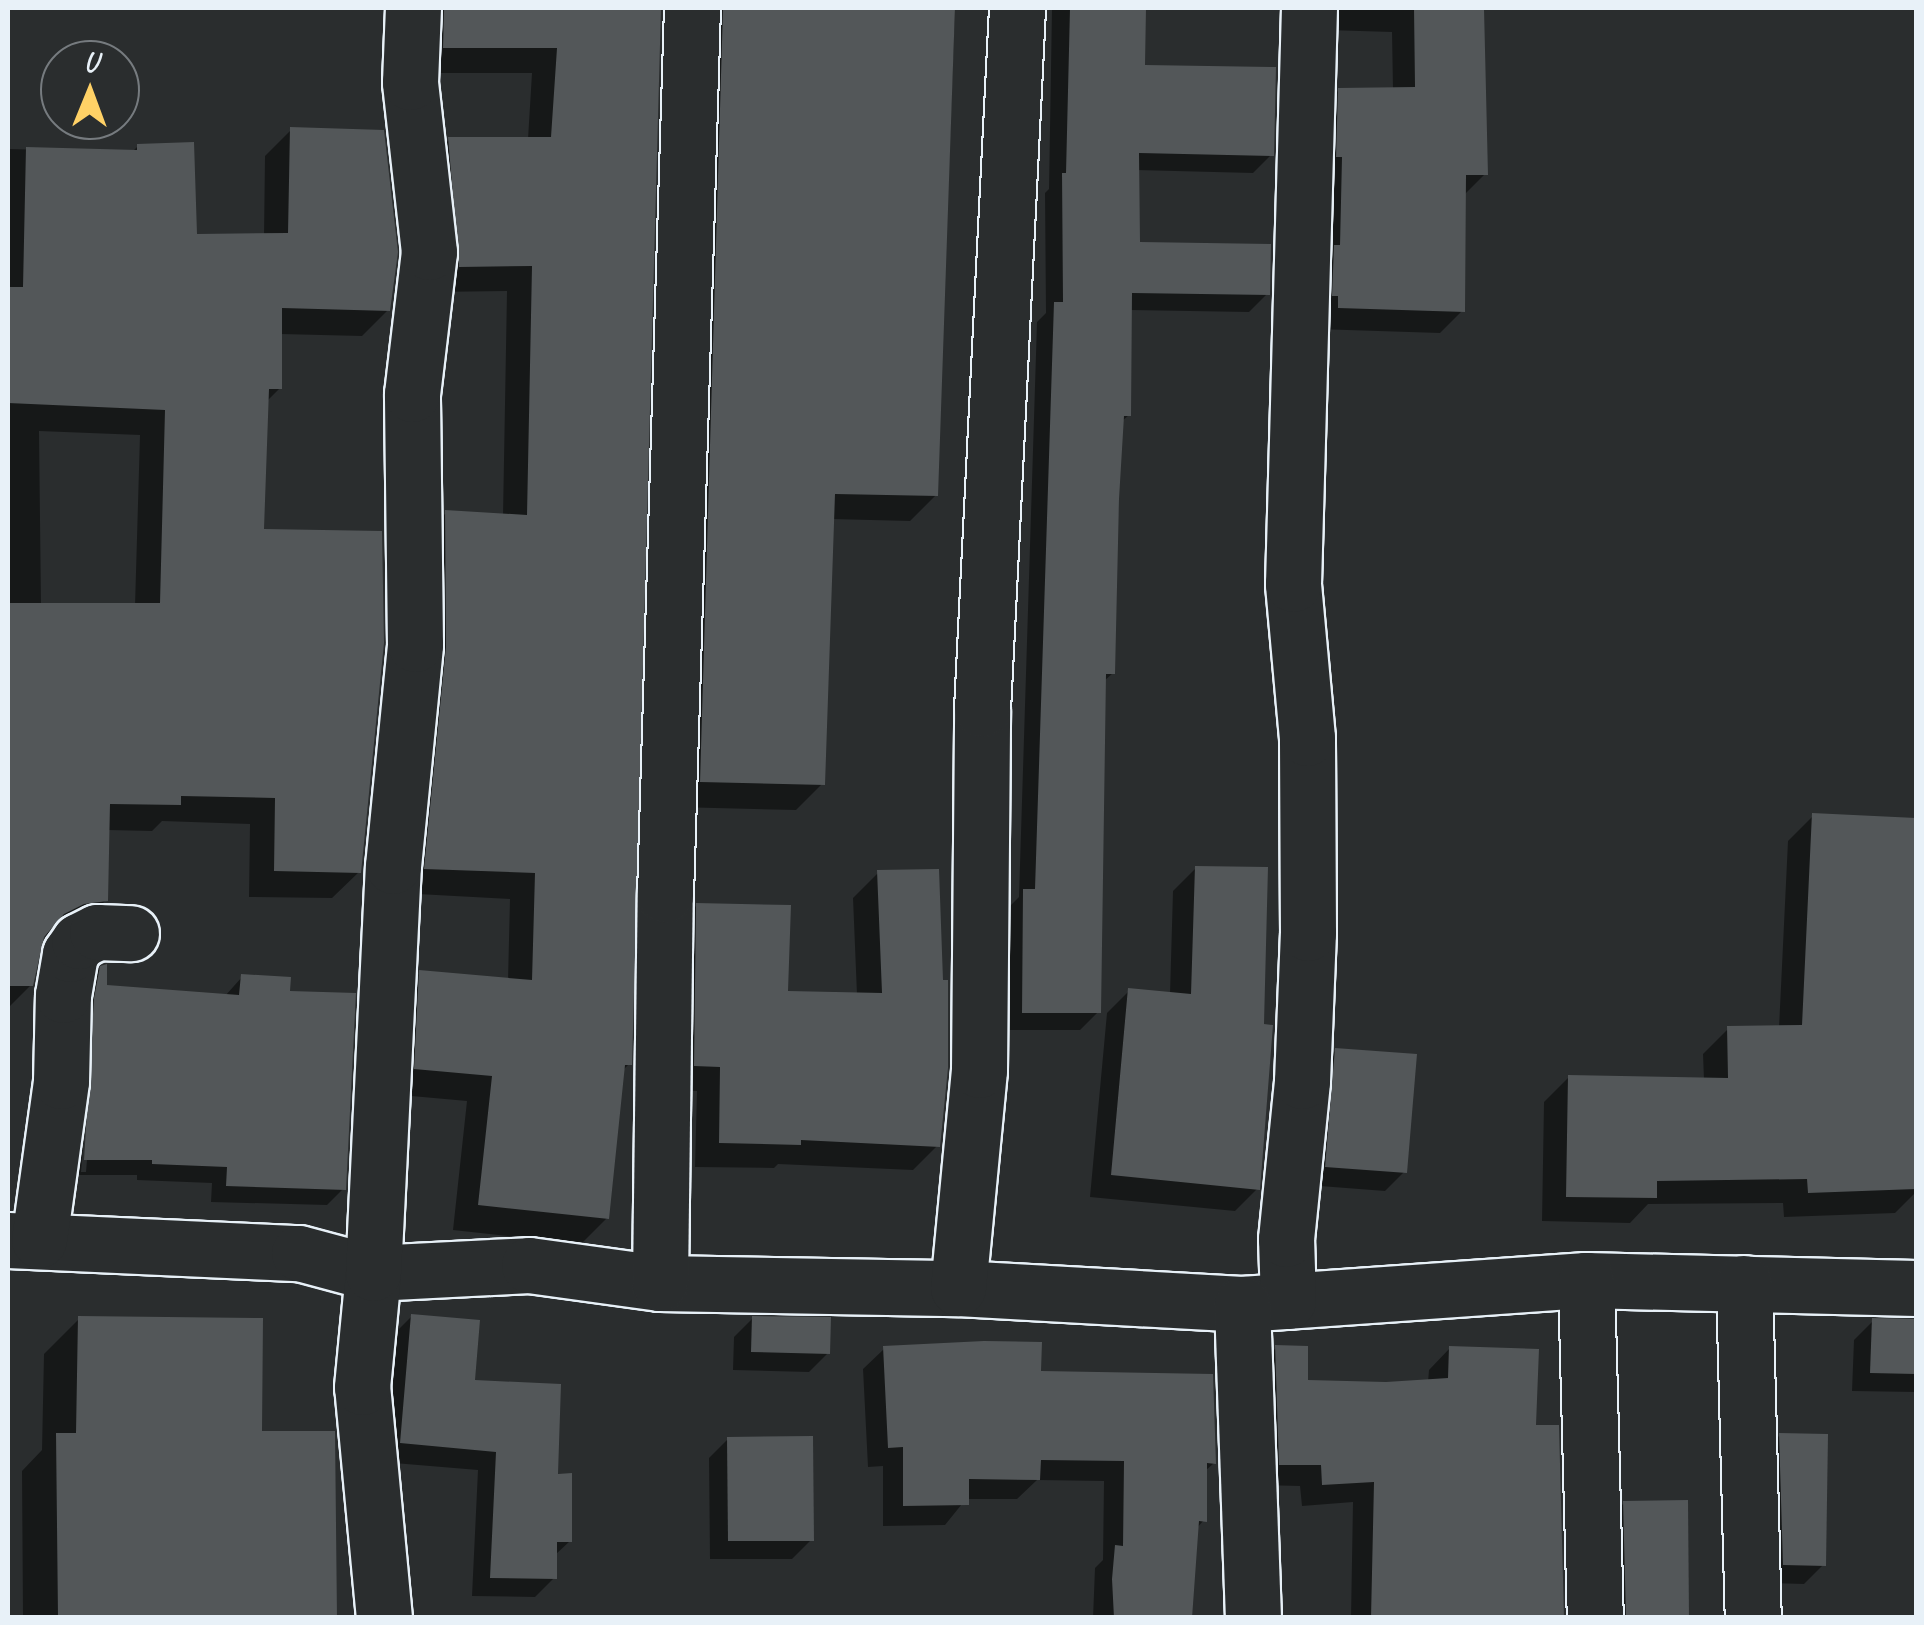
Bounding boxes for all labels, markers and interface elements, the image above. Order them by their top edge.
north arrow [40,40,140,140]
text: U [83,44,98,79]

